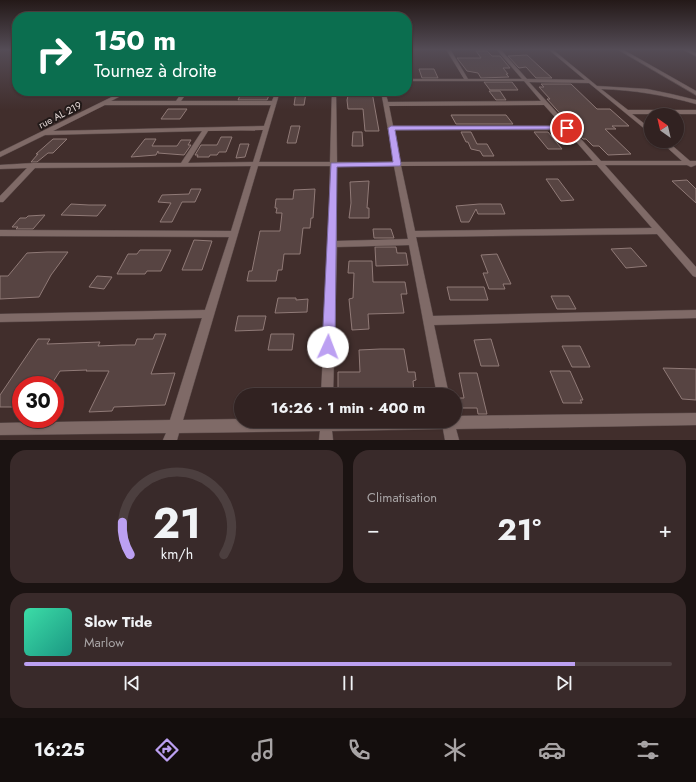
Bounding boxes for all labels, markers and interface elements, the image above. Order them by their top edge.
text: 150 m [94,20,176,61]
icon: right [28,28,80,80]
text: Tournez à droite [94,58,217,84]
street label: rue AL 219 [36,98,84,132]
north arrow [644,108,684,148]
map controls [644,108,684,148]
pin [550,111,584,145]
icon: arrive [556,117,578,139]
position arrow [307,326,349,368]
speed limit sign: 30 [12,376,64,428]
text: 16:26 · 1 min · 400 m [271,397,425,419]
text: Climatisation [367,488,437,507]
text: 21 [152,492,201,553]
text: 21° [497,508,541,551]
text: − [367,513,380,545]
text: + [658,513,672,545]
text: km/h [160,543,193,563]
text: Slow Tide [84,611,152,633]
text: Marlow [84,633,124,652]
icon: previous [121,672,143,694]
icon: pause [337,672,359,694]
icon: next [553,672,575,694]
icon: directions [153,736,181,764]
icon: music [249,736,277,764]
icon: phone [345,736,373,764]
icon: climate [441,736,469,764]
icon: car [538,736,566,764]
icon: filters [634,736,662,764]
text: 16:25 [34,737,85,763]

